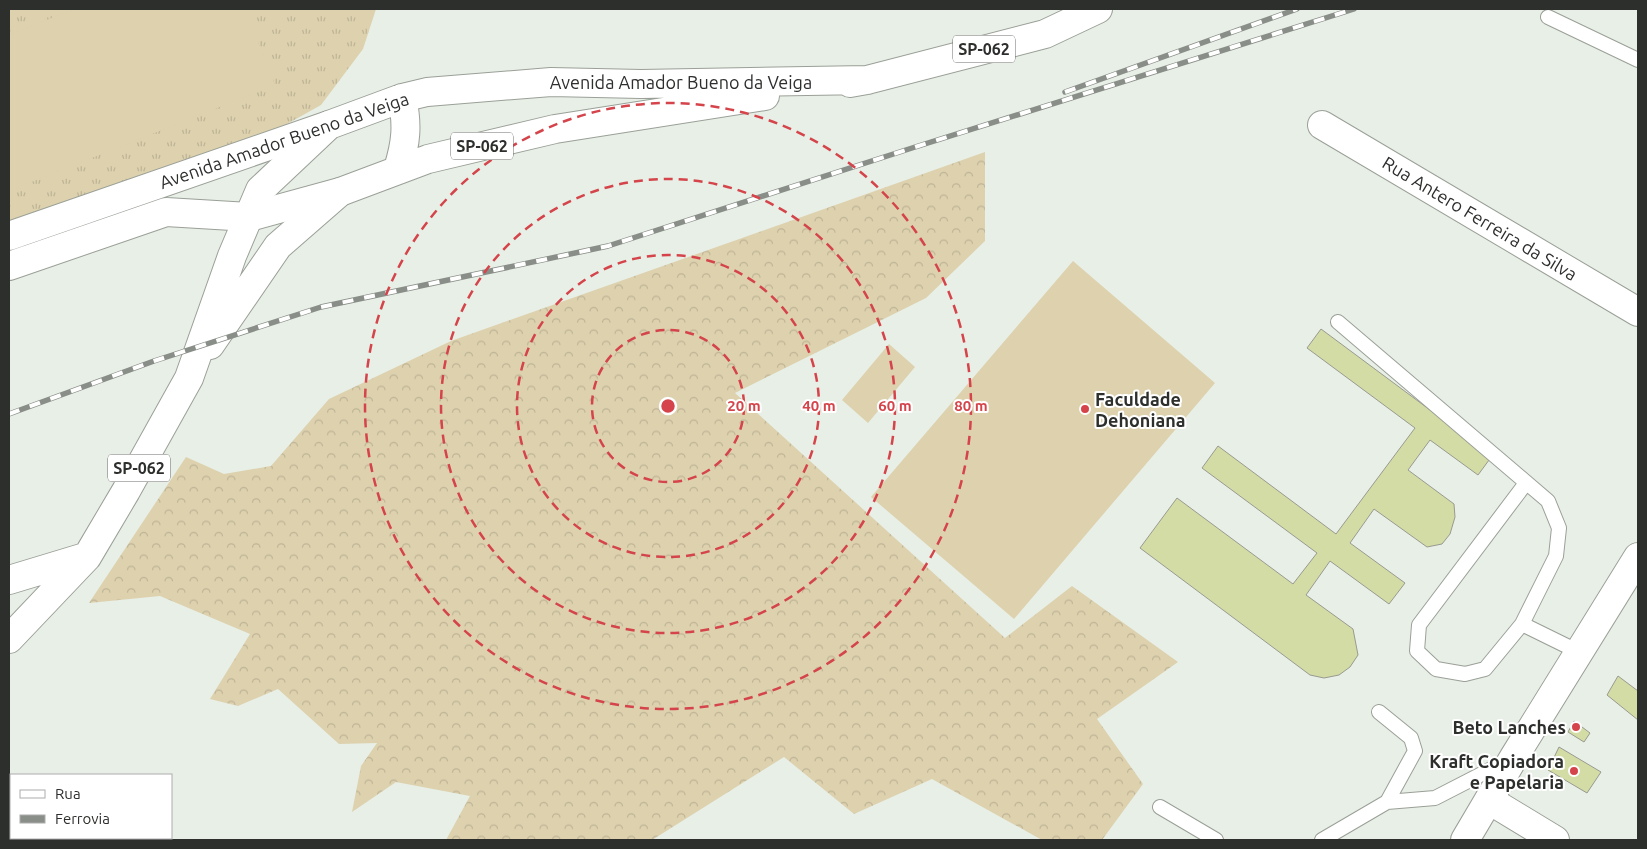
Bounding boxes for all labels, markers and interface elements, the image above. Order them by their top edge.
road number: SP-062 [953,36,1015,62]
street label: Avenida Amador Bueno da Veiga [550,72,812,92]
street label: Avenida Amador Bueno da Veiga [157,88,411,192]
road number: SP-062 [451,132,513,160]
street label: Rua Antero Ferreira da Silva [1379,152,1581,284]
place label: Faculdade Dehoniana [1095,389,1185,430]
centre of rings [659,397,677,415]
text: 20 m [727,397,761,414]
text: 40 m [802,397,836,414]
text: 60 m [878,397,912,414]
text: 80 m [954,397,988,414]
marker: Faculdade Dehoniana [1079,403,1091,415]
road number: SP-062 [108,454,170,482]
place label: Beto Lanches [1453,717,1566,737]
marker: Beto Lanches [1570,721,1582,733]
place label: Kraft Copiadora e Papelaria [1429,751,1564,792]
marker: Kraft Copiadora e Papelaria [1568,765,1580,777]
legend [10,774,172,839]
text: Rua [55,785,81,802]
text: Ferrovia [55,810,110,827]

